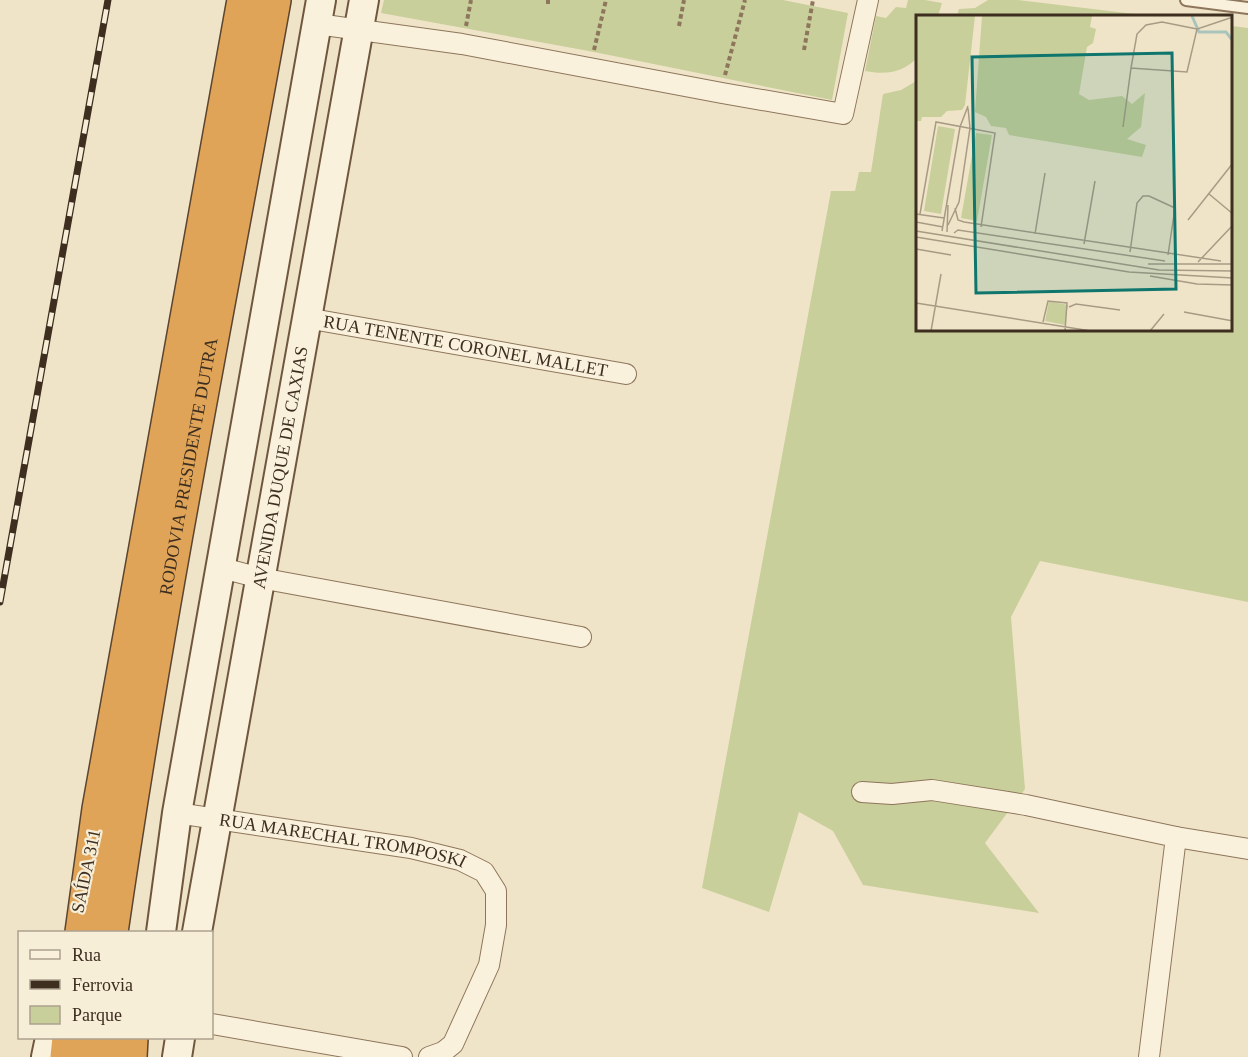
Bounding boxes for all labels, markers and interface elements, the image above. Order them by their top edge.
inset map [916,15,1233,332]
street label: RUA TENENTE CORONEL MALLET [322,311,609,381]
street label: RODOVIA PRESIDENTE DUTRA [155,336,222,597]
street label: AVENIDA DUQUE DE CAXIAS [249,344,312,590]
street label: RUA MARECHAL TROMPOSKI [218,809,470,872]
street label: SAÍDA 311 [66,827,105,915]
legend [18,931,213,1039]
text: Rua [72,945,101,965]
text: Ferrovia [72,975,133,995]
text: Parque [72,1005,122,1025]

